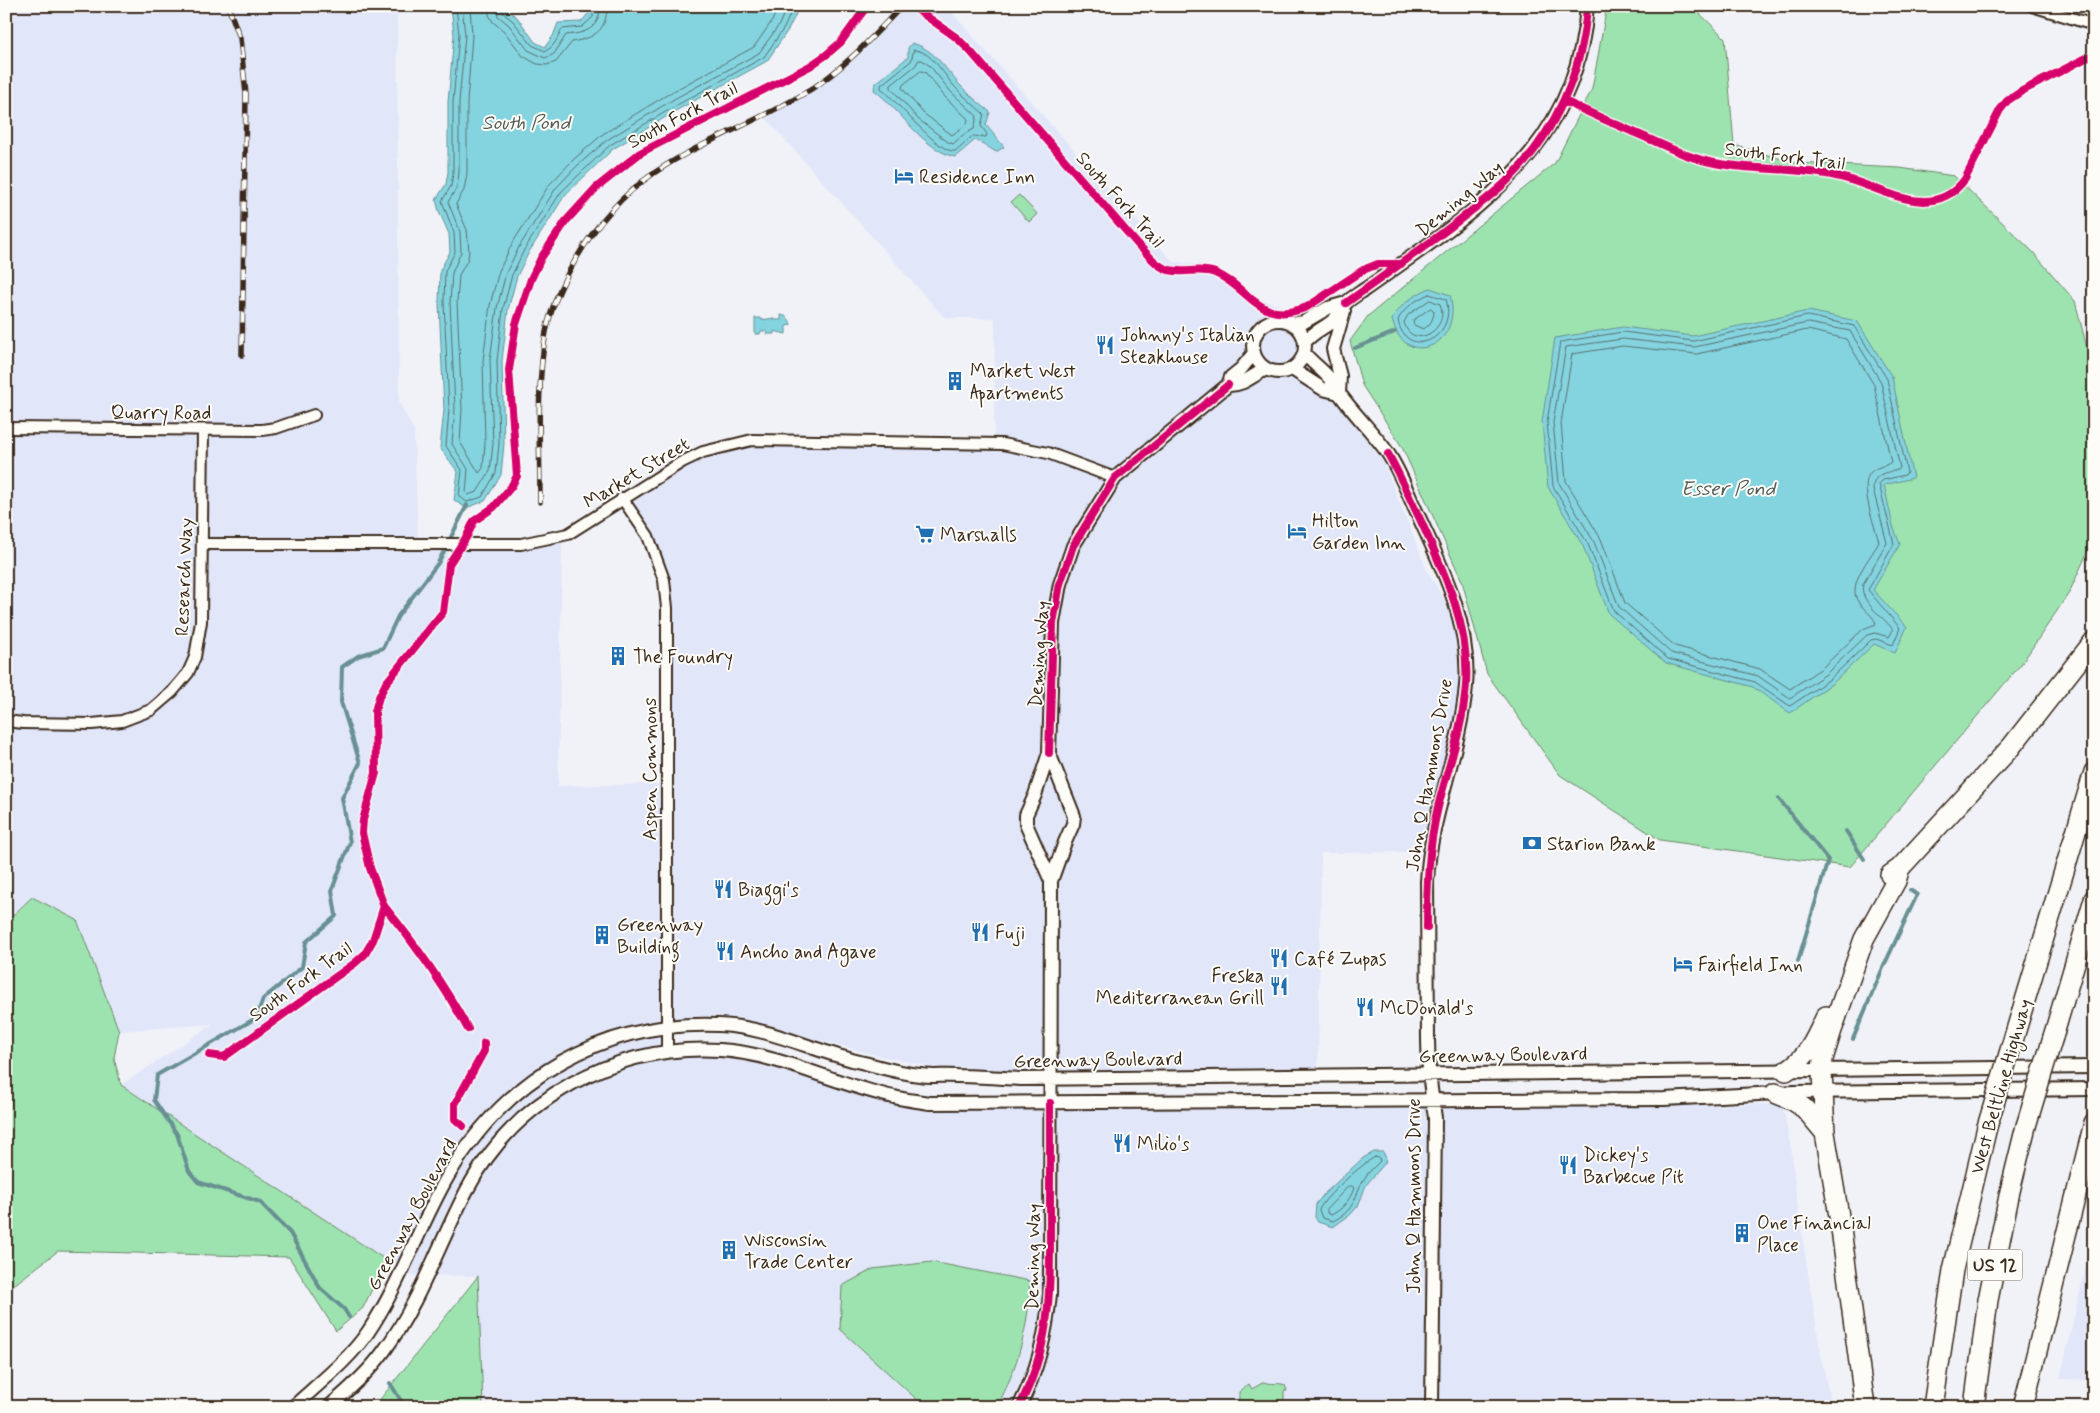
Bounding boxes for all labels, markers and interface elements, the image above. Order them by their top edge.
street label: South Fork Trail [623,76,742,155]
water label: South Pond [482,110,572,137]
street label: South Fork Trail [1723,137,1847,176]
street label: South Fork Trail [1070,147,1170,254]
street label: Deming Way [1411,155,1509,244]
hotel icon: Residence Inn [893,165,915,187]
place label: Residence Inn [919,165,1035,190]
place label: Johnny's Italian Steakhouse [1120,323,1255,370]
restaurant icon: Johnny's Italian Steakhouse [1094,334,1116,356]
place label: Market West Apartments [970,359,1076,408]
building icon: Market West Apartments [944,370,966,392]
street label: Quarry Road [111,401,211,427]
street label: Market Street [579,432,695,515]
water label: Esser Pond [1681,476,1777,503]
place label: Hilton Garden Inn [1312,509,1405,556]
street label: Research Way [170,518,199,637]
hotel icon: Hilton Garden Inn [1286,520,1308,542]
supermarket icon: Marshalls [914,523,936,545]
place label: Marshalls [940,523,1017,548]
street label: Deming Way [1023,600,1057,708]
building icon: The Foundry [607,645,629,667]
place label: The Foundry [633,645,733,671]
street label: John Q Hammons Drive [1400,677,1459,874]
street label: Aspen Commons [638,697,663,841]
bank icon: Starion Bank [1521,832,1543,854]
place label: Starion Bank [1547,832,1656,857]
restaurant icon: Biaggi's [712,878,734,900]
place label: Biaggi's [738,878,800,906]
place label: Greenway Building [617,913,703,963]
restaurant icon: Fuji [969,921,991,943]
place label: Fuji [995,921,1025,947]
building icon: Greenway Building [591,924,613,946]
street label: South Fork Trail [244,936,357,1028]
restaurant icon: Ancho and Agave [714,940,736,962]
place label: Ancho and Agave [740,940,877,967]
restaurant icon: Café Zupas [1268,947,1290,969]
place label: Café Zupas [1294,947,1386,972]
hotel icon: Fairfield Inn [1672,953,1694,975]
place label: Fairfield Inn [1698,953,1803,978]
place label: Freska Mediterranean Grill [1096,964,1264,1011]
restaurant icon: Freska Mediterranean Grill [1268,975,1290,997]
restaurant icon: McDonald's [1354,996,1376,1018]
place label: McDonald's [1380,996,1474,1021]
street label: West Beltline Highway [1964,996,2040,1177]
street label: Greenway Boulevard [1419,1042,1588,1069]
street label: Greenway Boulevard [1014,1047,1183,1074]
street label: John Q Hammons Drive [1402,1098,1427,1294]
restaurant icon: Milio's [1111,1132,1133,1154]
place label: Milio's [1137,1132,1190,1157]
street label: Greenway Boulevard [362,1134,463,1295]
place label: Dickey's Barbecue Pit [1583,1143,1684,1190]
restaurant icon: Dickey's Barbecue Pit [1557,1154,1579,1176]
street label: Deming Way [1020,1203,1048,1311]
place label: One Financial Place [1757,1211,1871,1258]
building icon: One Financial Place [1731,1222,1753,1244]
place label: Wisconsin Trade Center [744,1228,853,1275]
building icon: Wisconsin Trade Center [718,1239,740,1261]
road number: US 12 [1968,1250,2022,1280]

